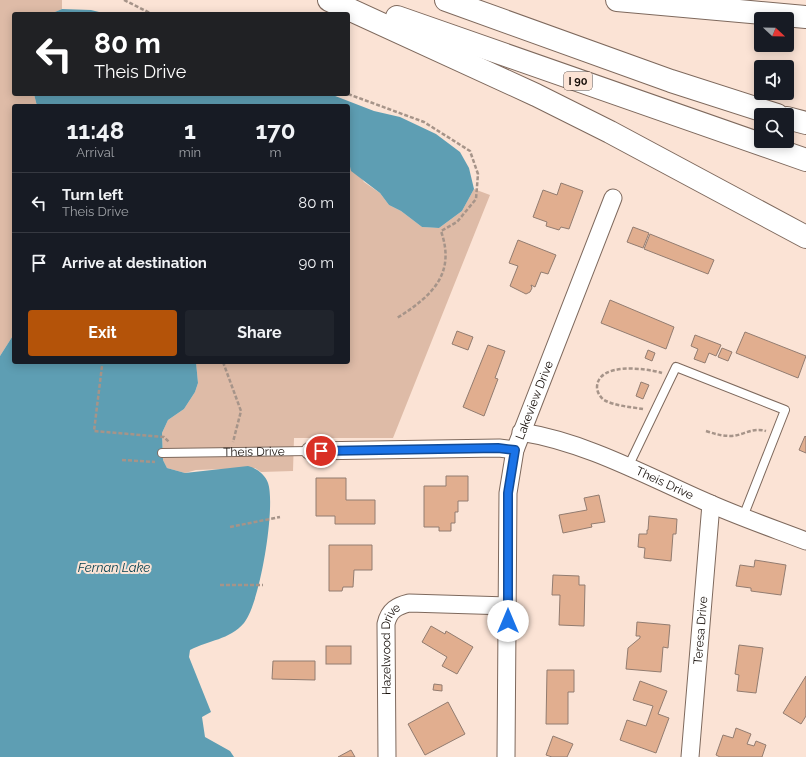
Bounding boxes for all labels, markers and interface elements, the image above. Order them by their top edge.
north arrow [754,12,794,52]
map controls [754,12,794,148]
text: 80 m [94,27,161,60]
icon: left [28,28,80,80]
button: sound [754,60,794,100]
text: Theis Drive [94,61,186,82]
road number: I 90 [564,72,592,90]
button: search [754,108,794,148]
text: 11:48 [66,116,124,145]
text: 1 [184,116,196,145]
text: 170 [255,116,296,145]
text: Arrival [76,145,114,160]
text: min [179,145,201,160]
text: m [270,145,281,160]
text: Turn left [62,186,123,204]
icon: left [28,192,50,214]
text: 80 m [298,194,334,212]
text: Theis Drive [62,204,129,219]
icon: arrive [28,252,50,274]
text: Arrive at destination [62,254,207,272]
text: 90 m [298,254,334,272]
button: Exit [28,310,177,356]
button: Share [185,310,334,356]
street label: Lakeview Drive [513,359,556,442]
pin [304,434,338,468]
icon: arrive [310,440,332,462]
street label: Theis Drive [223,444,285,459]
street label: Theis Drive [634,464,696,502]
water label: Fernan Lake [78,560,150,575]
street label: Teresa Drive [691,596,710,665]
street label: Hazelwood Drive [379,600,403,695]
position arrow [487,600,529,642]

